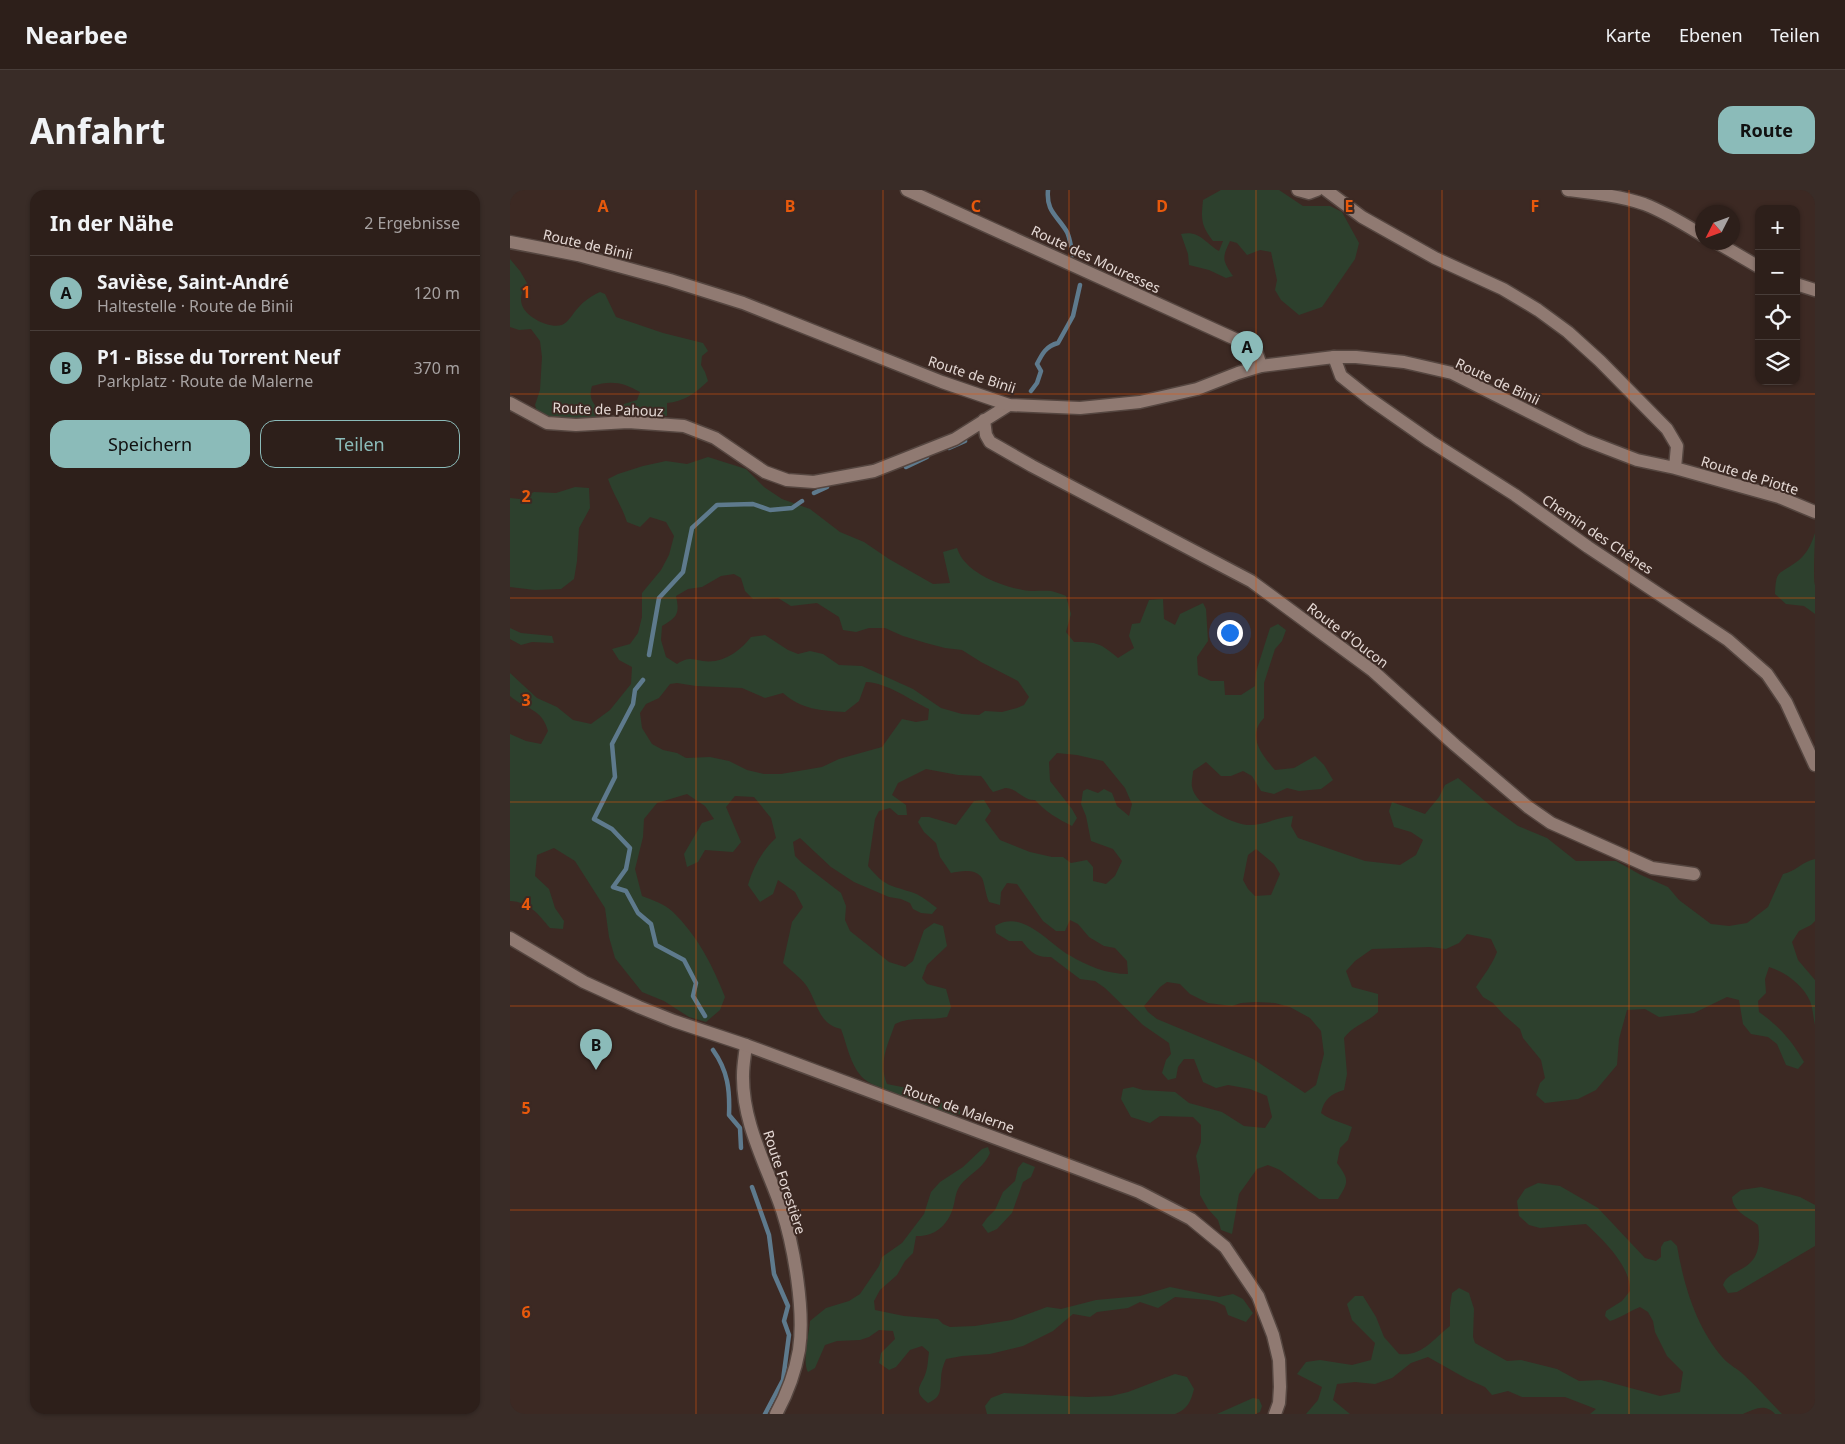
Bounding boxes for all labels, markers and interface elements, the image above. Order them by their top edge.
text: Nearbee [25,18,128,51]
text: Karte [1606,23,1651,47]
text: Ebenen [1679,23,1743,47]
text: Teilen [1771,23,1820,47]
button: Route [1718,106,1815,154]
text: Anfahrt [30,107,165,154]
text: A [597,195,609,217]
text: B [785,195,795,217]
text: C [971,195,981,217]
text: D [1156,195,1168,217]
text: E [1345,195,1354,217]
text: F [1531,195,1539,217]
north arrow [1695,205,1740,250]
map controls [1755,205,1800,385]
button: + [1755,205,1800,250]
text: In der Nähe [50,209,174,237]
text: 2 Ergebnisse [364,212,460,234]
street label: Route des Mouresses [1028,221,1164,297]
street label: Route de Binii [541,224,635,264]
button: − [1755,250,1800,295]
text: Savièse, Saint-André [97,269,289,295]
text: 1 [521,281,531,303]
text: A [60,282,72,304]
text: 120 m [413,282,460,304]
text: Haltestelle · Route de Binii [97,295,293,317]
button: locate [1755,295,1800,340]
pin: A [1231,331,1263,372]
button: layers [1755,340,1800,385]
text: P1 - Bisse du Torrent Neuf [97,344,340,370]
street label: Route de Binii [926,351,1018,397]
street label: Route de Binii [1453,353,1543,409]
text: B [61,357,71,379]
text: 370 m [413,357,460,379]
text: Parkplatz · Route de Malerne [97,370,313,392]
street label: Route de Pahouz [552,398,664,420]
button: Speichern [50,420,250,468]
button: Teilen [260,420,460,468]
street label: Route de Piotte [1699,451,1801,499]
text: 2 [521,485,531,507]
street label: Chemin des Chênes [1539,490,1657,578]
street label: Route d'Oucon [1303,598,1393,672]
your location [1217,620,1243,646]
text: 3 [521,689,531,711]
text: 4 [521,893,531,915]
pin: B [580,1029,612,1070]
street label: Route de Malerne [901,1079,1017,1137]
text: 5 [521,1097,531,1119]
street label: Route Forestière [759,1128,811,1236]
text: 6 [521,1301,531,1323]

